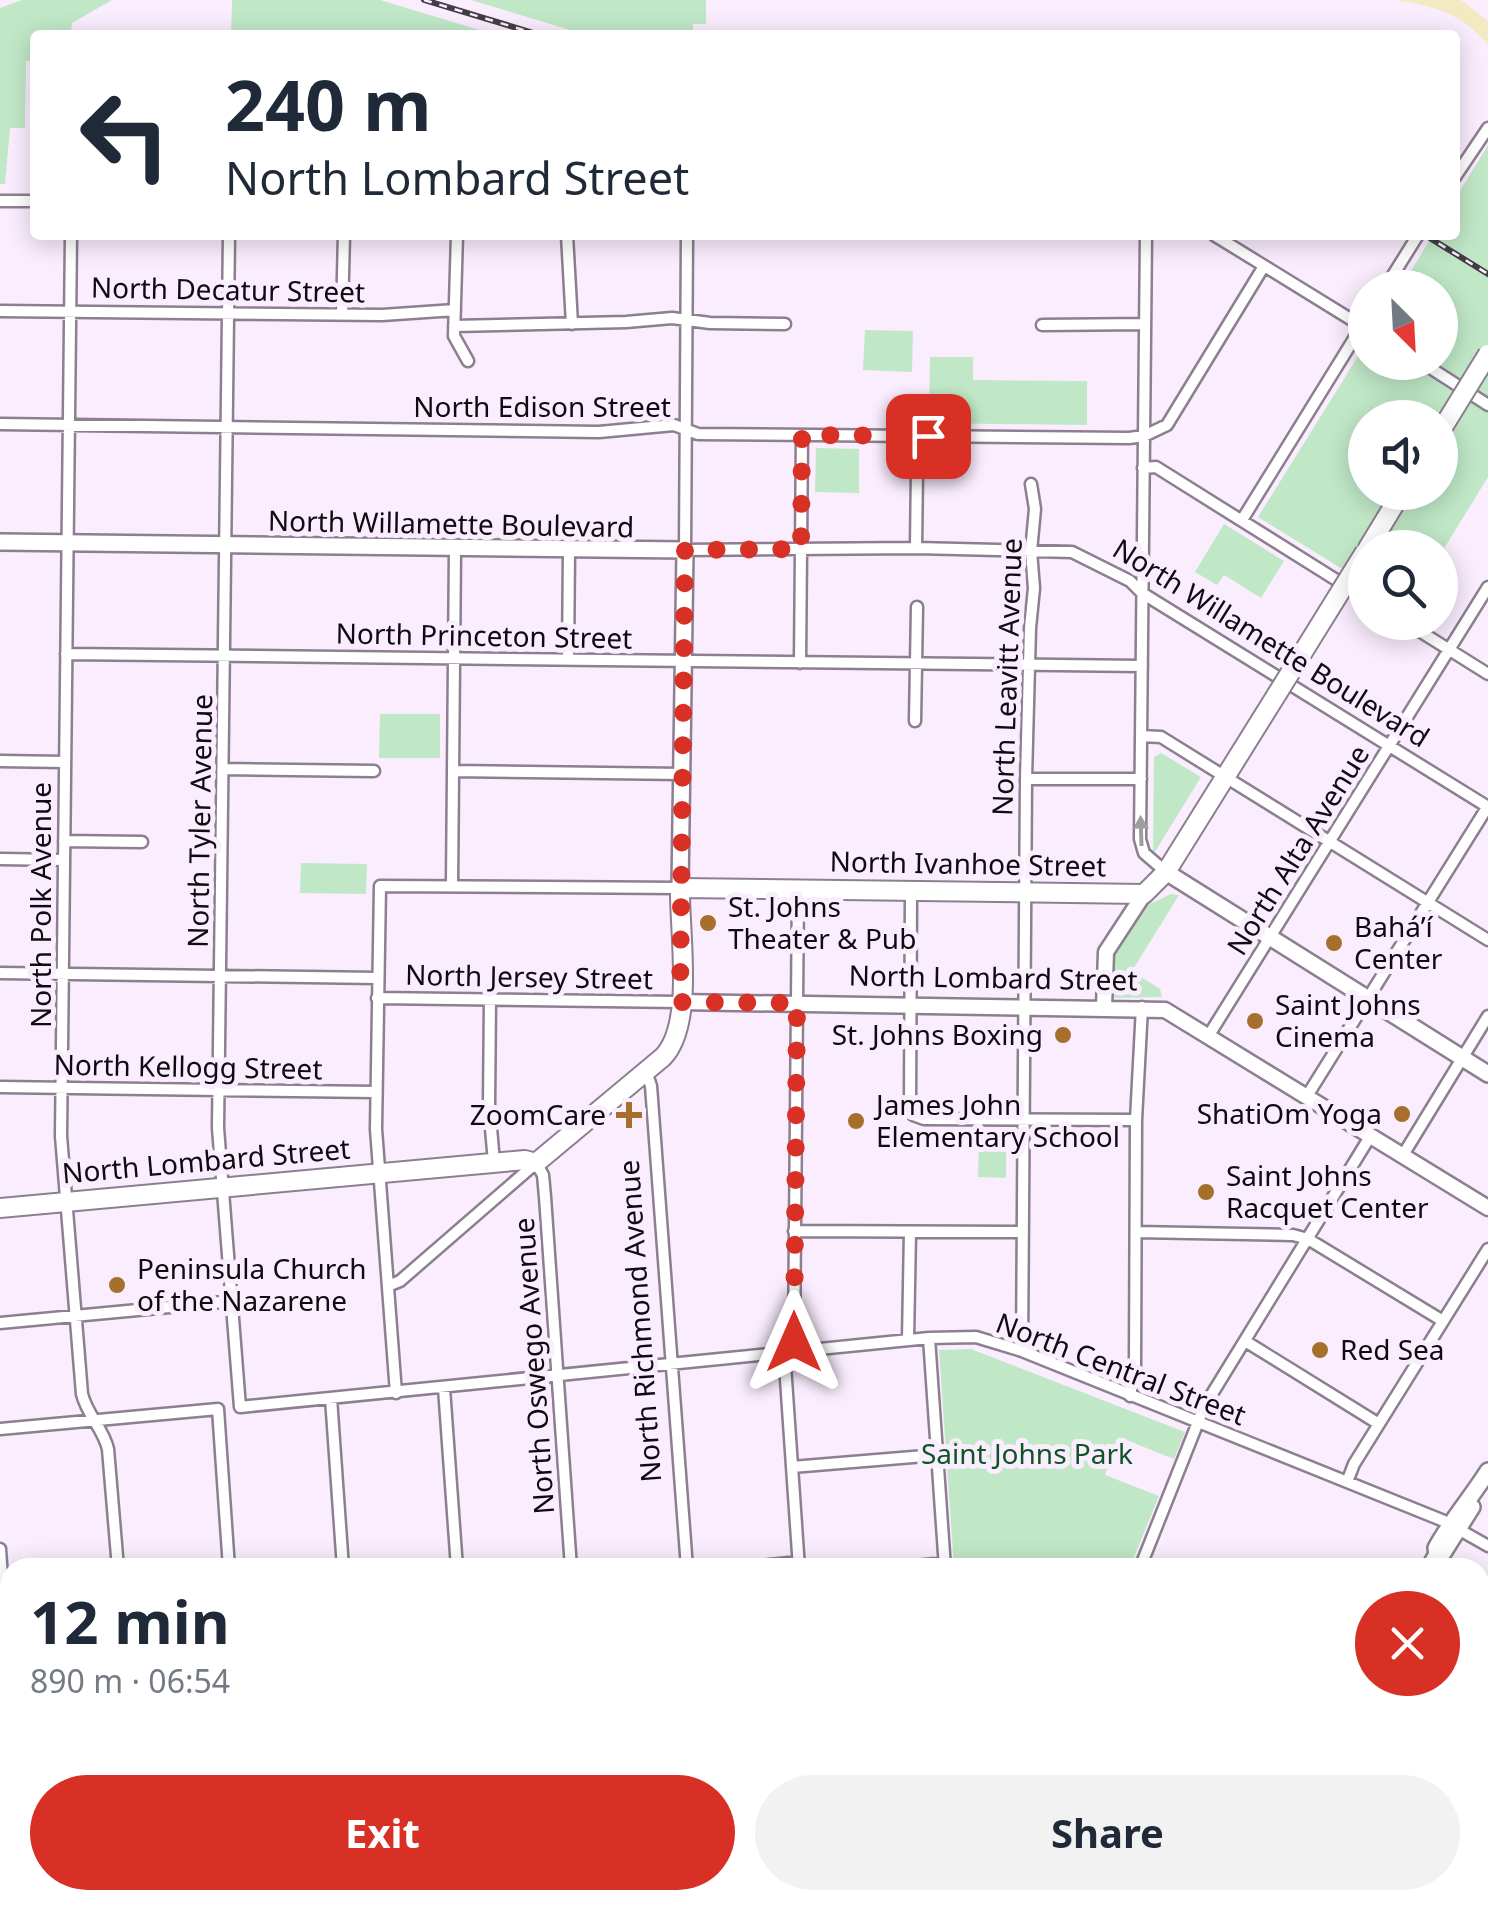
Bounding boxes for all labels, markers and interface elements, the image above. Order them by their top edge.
text: 240 m [225,56,432,152]
icon: left [60,70,190,200]
text: North Lombard Street [225,147,689,208]
street label: North Decatur Street [91,268,365,310]
north arrow [1348,270,1458,380]
map controls [1348,270,1458,640]
street label: North Edison Street [413,387,671,425]
pin [886,394,971,479]
button: sound [1348,400,1458,510]
icon: arrive [901,409,956,464]
street label: North Willamette Boulevard [268,501,634,545]
street label: North Willamette Boulevard [1106,529,1437,755]
button: search [1348,530,1458,640]
street label: North Leavitt Avenue [982,537,1030,816]
street label: North Princeton Street [335,613,633,657]
street label: North Tyler Avenue [178,694,220,948]
street label: North Alta Avenue [1217,737,1377,962]
street label: North Polk Avenue [21,782,59,1028]
one-way arrow [1133,815,1149,847]
street label: North Ivanhoe Street [829,842,1107,884]
place label: St. Johns Theater & Pub [728,887,916,957]
place label: Bahá’í Center [1354,907,1443,977]
marker: St. Johns Theater & Pub [697,912,719,934]
marker: Bahá’í Center [1323,932,1345,954]
street label: North Jersey Street [405,955,653,997]
street label: North Lombard Street [848,955,1138,999]
place label: Saint Johns Cinema [1275,985,1421,1055]
marker: Saint Johns Cinema [1244,1010,1266,1032]
place label: St. Johns Boxing [832,1015,1043,1053]
marker: St. Johns Boxing [1052,1024,1074,1046]
street label: North Kellogg Street [53,1045,323,1087]
place label: James John Elementary School [873,1085,1120,1155]
place label: ShatiOm Yoga [1197,1094,1382,1132]
place label: ZoomCare [470,1095,606,1133]
marker: ZoomCare [616,1102,642,1128]
marker: ShatiOm Yoga [1391,1103,1413,1125]
marker: James John Elementary School [845,1110,867,1132]
street label: North Lombard Street [60,1128,351,1192]
place label: Saint Johns Racquet Center [1226,1156,1429,1226]
street label: North Richmond Avenue [609,1159,669,1484]
marker: Saint Johns Racquet Center [1195,1181,1217,1203]
street label: North Oswego Avenue [504,1216,562,1516]
place label: Peninsula Church of the Nazarene [137,1249,367,1319]
marker: Peninsula Church of the Nazarene [106,1274,128,1296]
position arrow [742,1290,846,1394]
street label: North Central Street [991,1303,1252,1433]
place label: Red Sea [1340,1330,1445,1368]
marker: Red Sea [1309,1339,1331,1361]
park label: Saint Johns Park [921,1434,1133,1472]
text: 12 min [30,1580,230,1662]
button: close [1355,1591,1460,1696]
text: 890 m · 06:54 [30,1659,230,1702]
button: Exit [30,1775,735,1890]
button: Share [755,1775,1460,1890]

